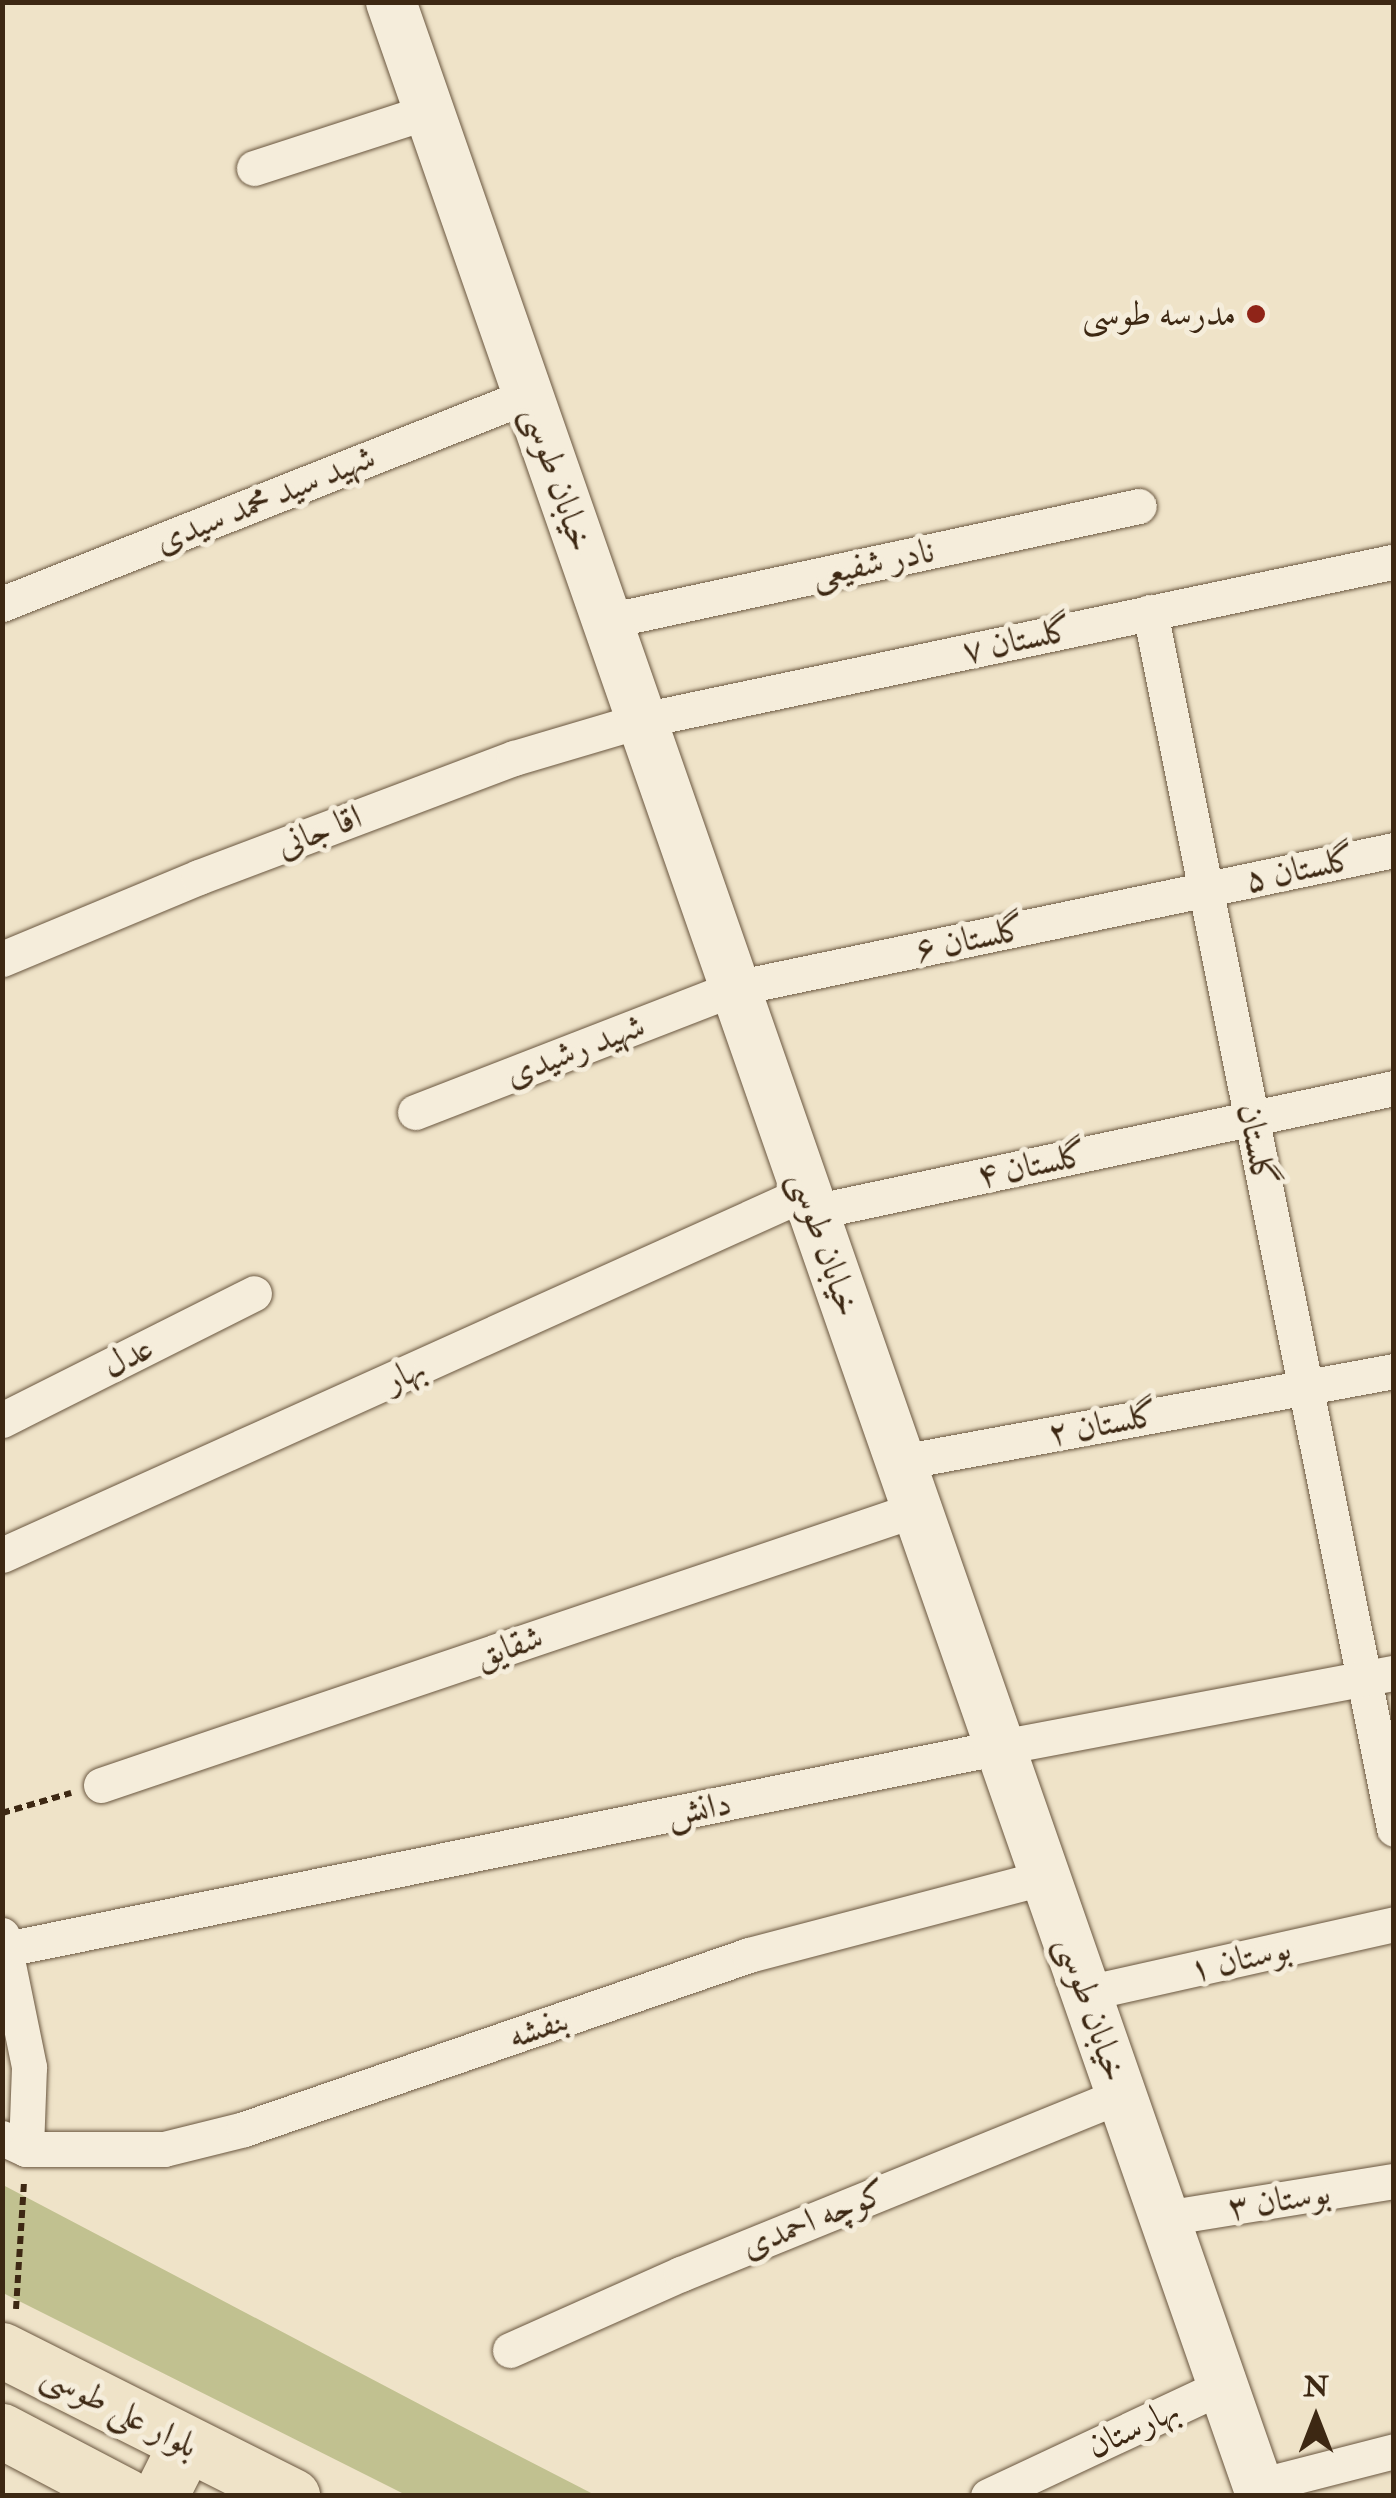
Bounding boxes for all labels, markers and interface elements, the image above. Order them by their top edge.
place label: مدرسه طوسی [1082,293,1236,335]
marker: مدرسه طوسی [1245,303,1267,325]
street label: خیابان طوسی [514,401,602,557]
street label: شهید سید محمد سیدی [149,436,381,562]
street label: نادر شفیعی [808,530,938,596]
street label: گلستان ۷ [958,608,1076,672]
street label: اقا جانی [270,796,368,866]
street label: گلستان ۵ [1241,837,1359,901]
street label: گلستان ۶ [911,907,1029,971]
street label: شهید رشیدی [499,1004,651,1096]
street label: گلستان [1228,1100,1286,1190]
street label: گلستان ۴ [973,1133,1091,1197]
street label: خیابان طوسی [781,1166,869,1322]
street label: عدل [96,1327,160,1387]
street label: بهار [378,1347,432,1401]
street label: گلستان ۲ [1044,1393,1162,1455]
street label: شقایق [470,1616,548,1678]
street label: دانش [663,1782,735,1836]
street label: بوستان ۱ [1185,1927,1295,1991]
street label: خیابان طوسی [1048,1931,1136,2087]
street label: بنفشه [502,1998,574,2058]
street label: کوچه احمدی [735,2171,893,2267]
street label: بوستان ۳ [1225,2171,1333,2229]
street label: بلوار علی طوسی [35,2353,205,2467]
north arrow [1266,2368,1366,2468]
text: N [1303,2370,1329,2405]
street label: بهارستان [1080,2388,1186,2468]

